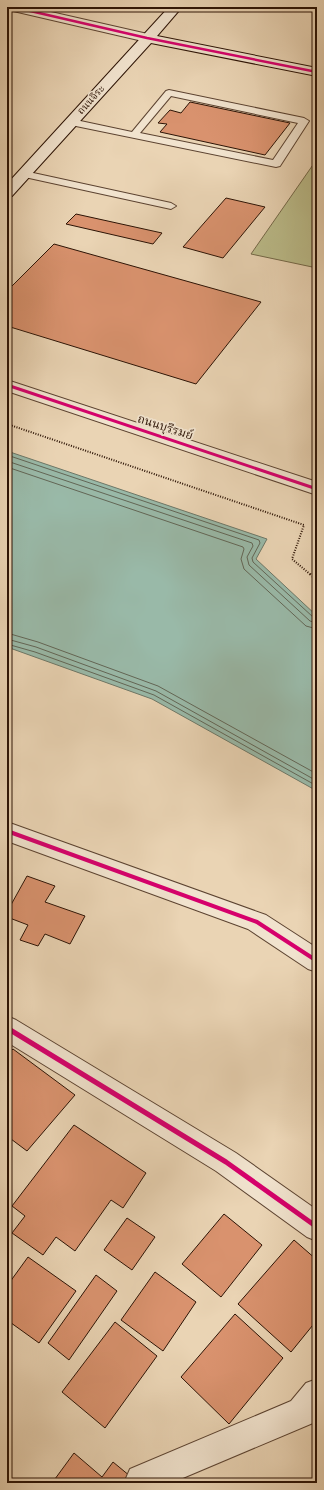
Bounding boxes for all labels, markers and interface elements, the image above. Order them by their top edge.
street label: ถนนจิระ [74,82,108,118]
street label: ถนนบุรีรมย์ [135,411,195,445]

